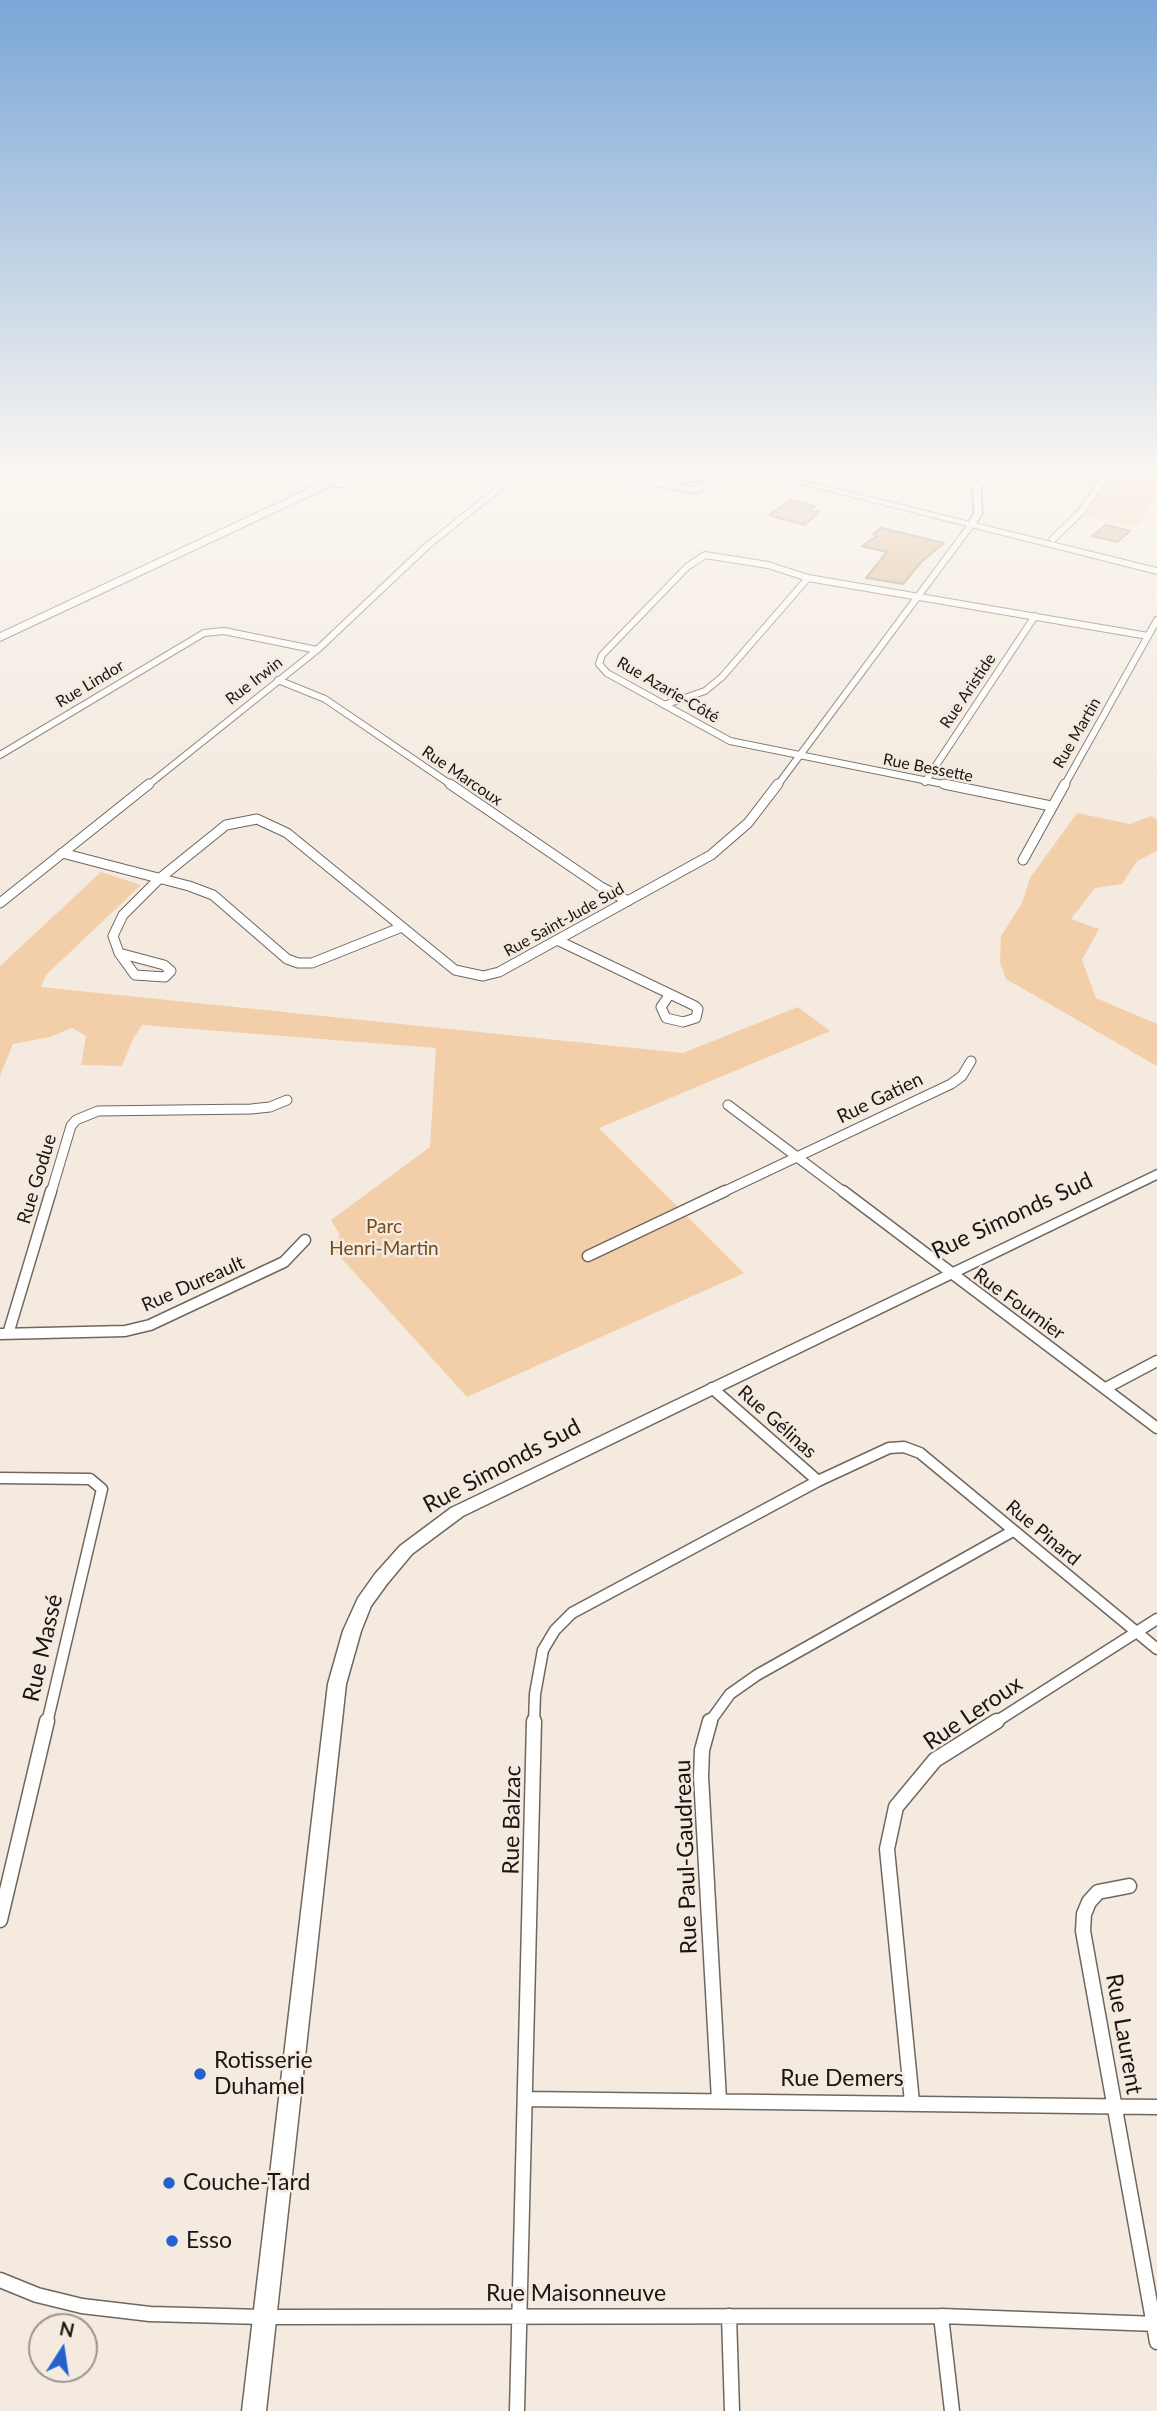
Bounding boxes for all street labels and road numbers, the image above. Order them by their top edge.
street label: Rue Aristide [936,650,1000,732]
street label: Rue Irwin [222,653,286,709]
street label: Rue Azarie-Côté [613,653,723,727]
street label: Rue Lindor [52,656,128,712]
street label: Rue Martin [1049,694,1105,772]
street label: Rue Marcoux [418,742,506,810]
street label: Rue Bessette [881,750,975,786]
street label: Rue Saint-Jude Sud [501,879,627,961]
street label: Rue Gatien [833,1067,927,1129]
street label: Rue Godue [13,1131,61,1227]
street label: Rue Simonds Sud [927,1167,1097,1265]
street label: Rue Dureault [138,1251,248,1317]
street label: Rue Fournier [969,1263,1069,1345]
street label: Rue Gélinas [733,1381,821,1463]
street label: Rue Simonds Sud [419,1413,585,1519]
street label: Rue Pinard [1001,1495,1085,1571]
street label: Rue Massé [17,1592,69,1704]
street label: Rue Leroux [918,1670,1028,1756]
street label: Rue Paul-Gaudreau [669,1759,703,1955]
street label: Rue Balzac [497,1765,527,1875]
street label: Rue Laurent [1100,1972,1148,2096]
street label: Rue Demers [780,2065,904,2093]
street label: Rue Maisonneuve [486,2280,666,2308]

